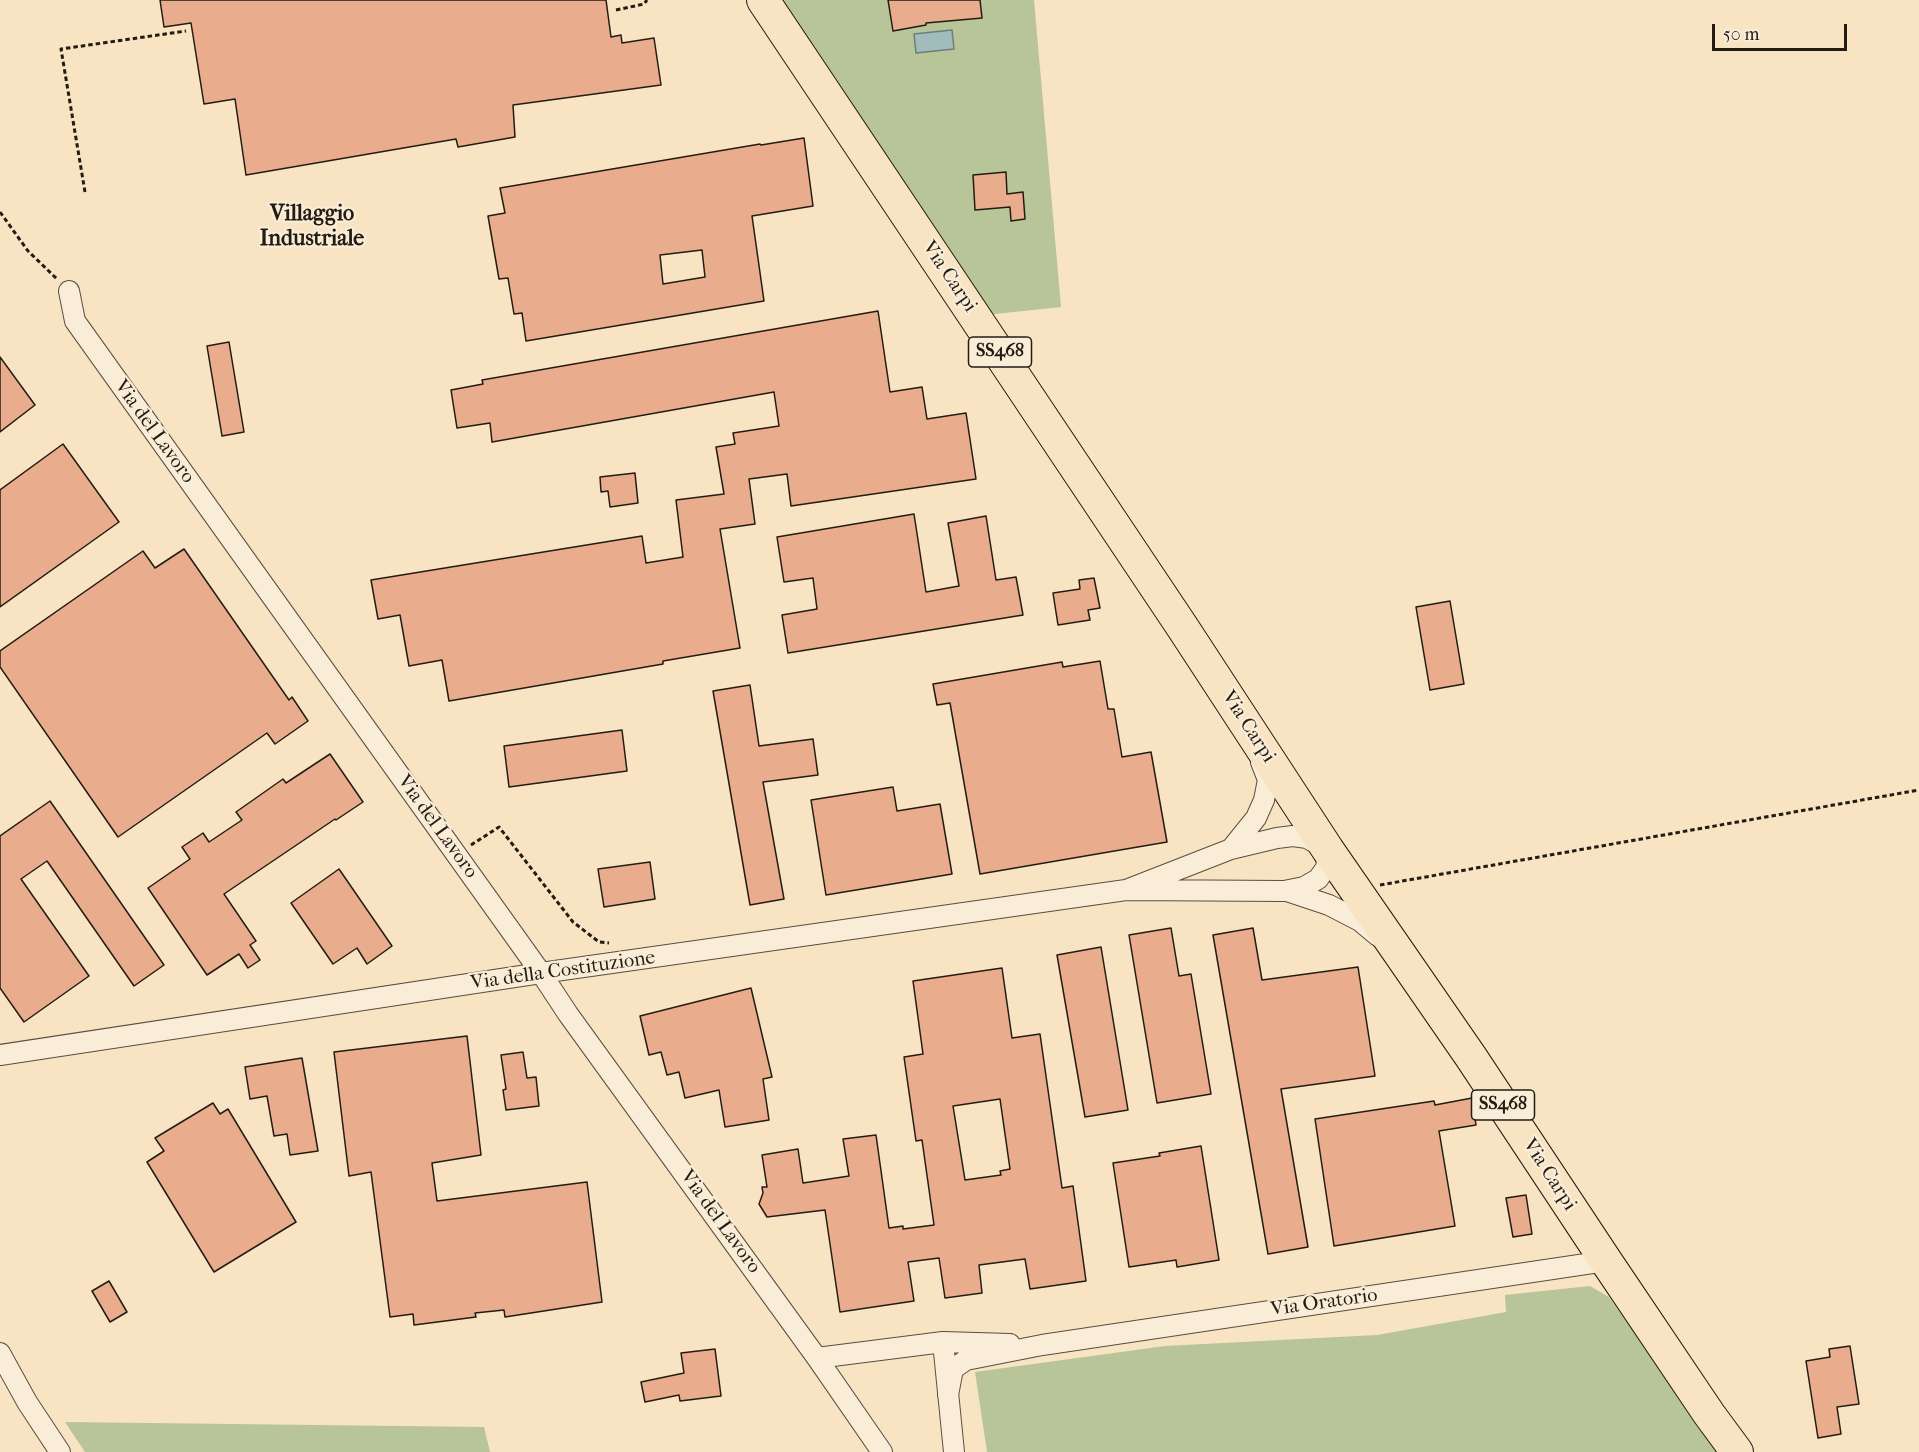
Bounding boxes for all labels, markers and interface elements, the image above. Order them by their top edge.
scale bar [1715,12,1850,50]
text: 50 m [1723,24,1759,45]
district label: Villaggio Industriale [260,202,364,254]
street label: Via Carpi [916,237,982,317]
road number: SS468 [968,337,1032,367]
street label: Via del Lavoro [108,376,200,488]
street label: Via Carpi [1216,687,1280,767]
street label: Via del Lavoro [391,771,483,883]
street label: Via della Costituzione [469,946,657,996]
road number: SS468 [1472,1090,1534,1120]
street label: Via Carpi [1517,1135,1581,1215]
street label: Via del Lavoro [674,1166,766,1278]
street label: Via Oratorio [1269,1284,1379,1322]

